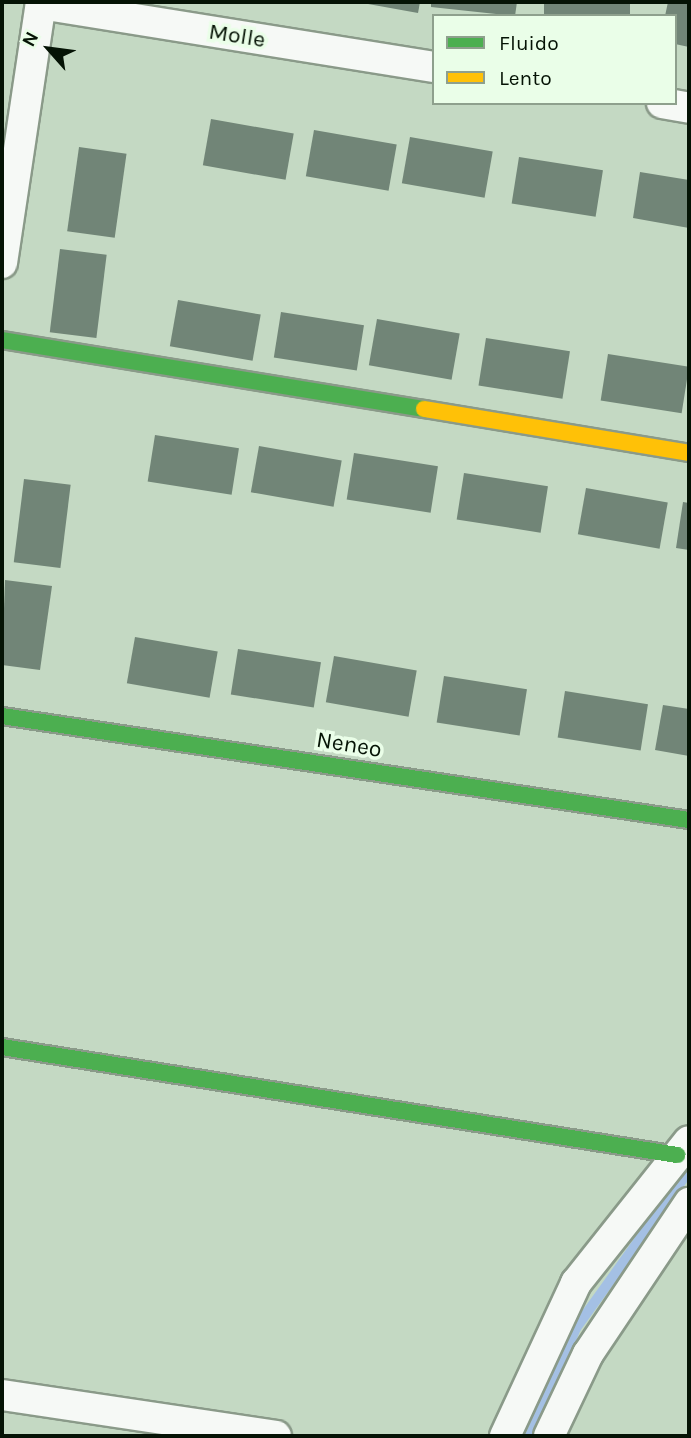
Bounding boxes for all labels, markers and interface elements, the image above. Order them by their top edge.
north arrow [14,14,84,84]
legend [432,14,677,105]
street label: Molle [207,18,267,54]
text: N [18,28,43,50]
text: Fluido [499,31,559,55]
text: Lento [499,66,552,90]
street label: Neneo [314,726,384,764]

